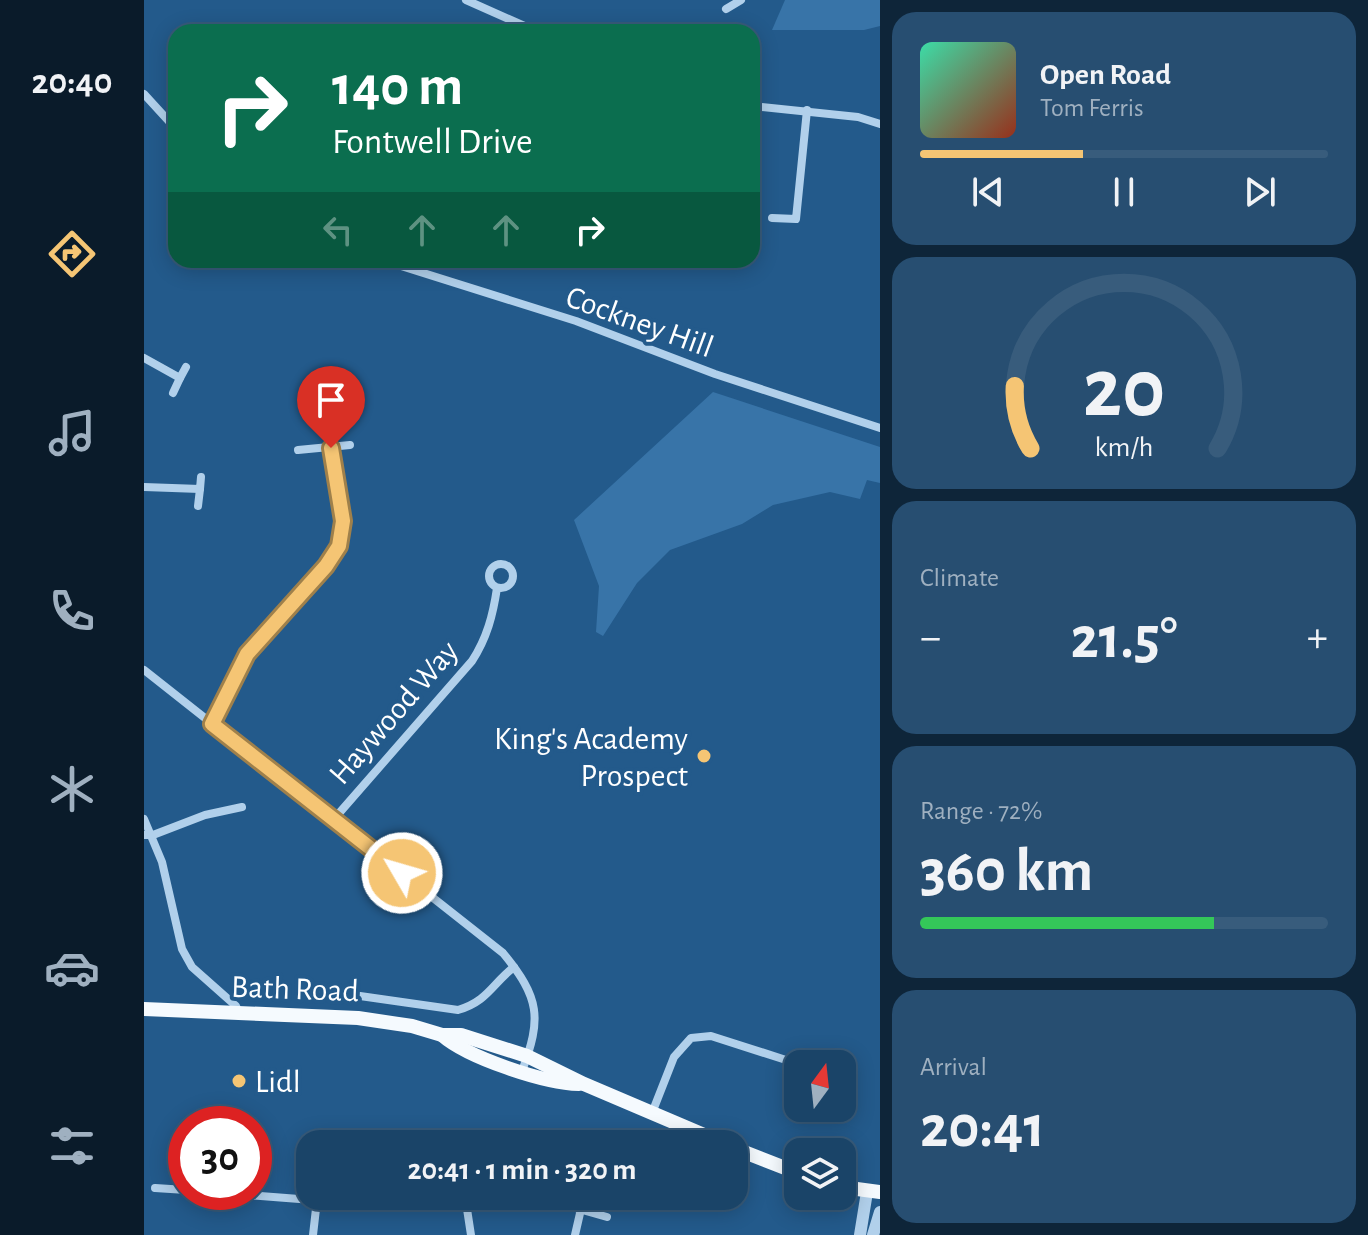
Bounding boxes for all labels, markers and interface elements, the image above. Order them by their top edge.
icon: right [200,56,304,160]
text: 140 m [332,59,463,115]
text: Open Road [1040,60,1171,90]
text: 20:40 [32,64,112,100]
text: Tom Ferris [1040,95,1144,121]
text: Fontwell Drive [332,124,533,160]
icon: previous [966,170,1010,214]
icon: pause [1102,170,1146,214]
icon: next [1238,170,1282,214]
icon: left [316,208,360,252]
icon: ahead [400,208,444,252]
icon: ahead [484,208,528,252]
icon: right [568,208,612,252]
icon: directions [44,226,100,282]
street label: Cockney Hill [562,281,718,363]
text: 20 [1083,347,1165,431]
pin [297,366,365,448]
icon: arrive [309,378,353,422]
icon: music [44,405,100,461]
text: km/h [1095,433,1153,462]
text: Climate [920,565,999,591]
icon: phone [44,583,100,639]
text: 21.5° [1070,609,1178,669]
text: − [920,616,941,660]
text: + [1307,616,1328,660]
street label: Haywood Way [323,635,465,791]
place label: King's Academy Prospect [494,723,688,792]
marker: King's Academy Prospect [695,747,713,765]
icon: climate [44,761,100,817]
text: Range · 72% [920,798,1042,824]
position arrow [360,831,444,915]
text: 360 km [920,842,1093,902]
icon: car [44,940,100,996]
street label: Bath Road [231,971,359,1007]
north arrow [784,1050,856,1122]
map controls [784,1050,856,1210]
text: Arrival [920,1054,987,1080]
place label: Lidl [255,1066,301,1098]
marker: Lidl [230,1072,248,1090]
text: 20:41 [920,1098,1045,1158]
speed limit sign: 30 [168,1106,272,1210]
icon: filters [44,1118,100,1174]
button: layers [784,1138,856,1210]
text: 20:41 · 1 min · 320 m [407,1155,637,1185]

